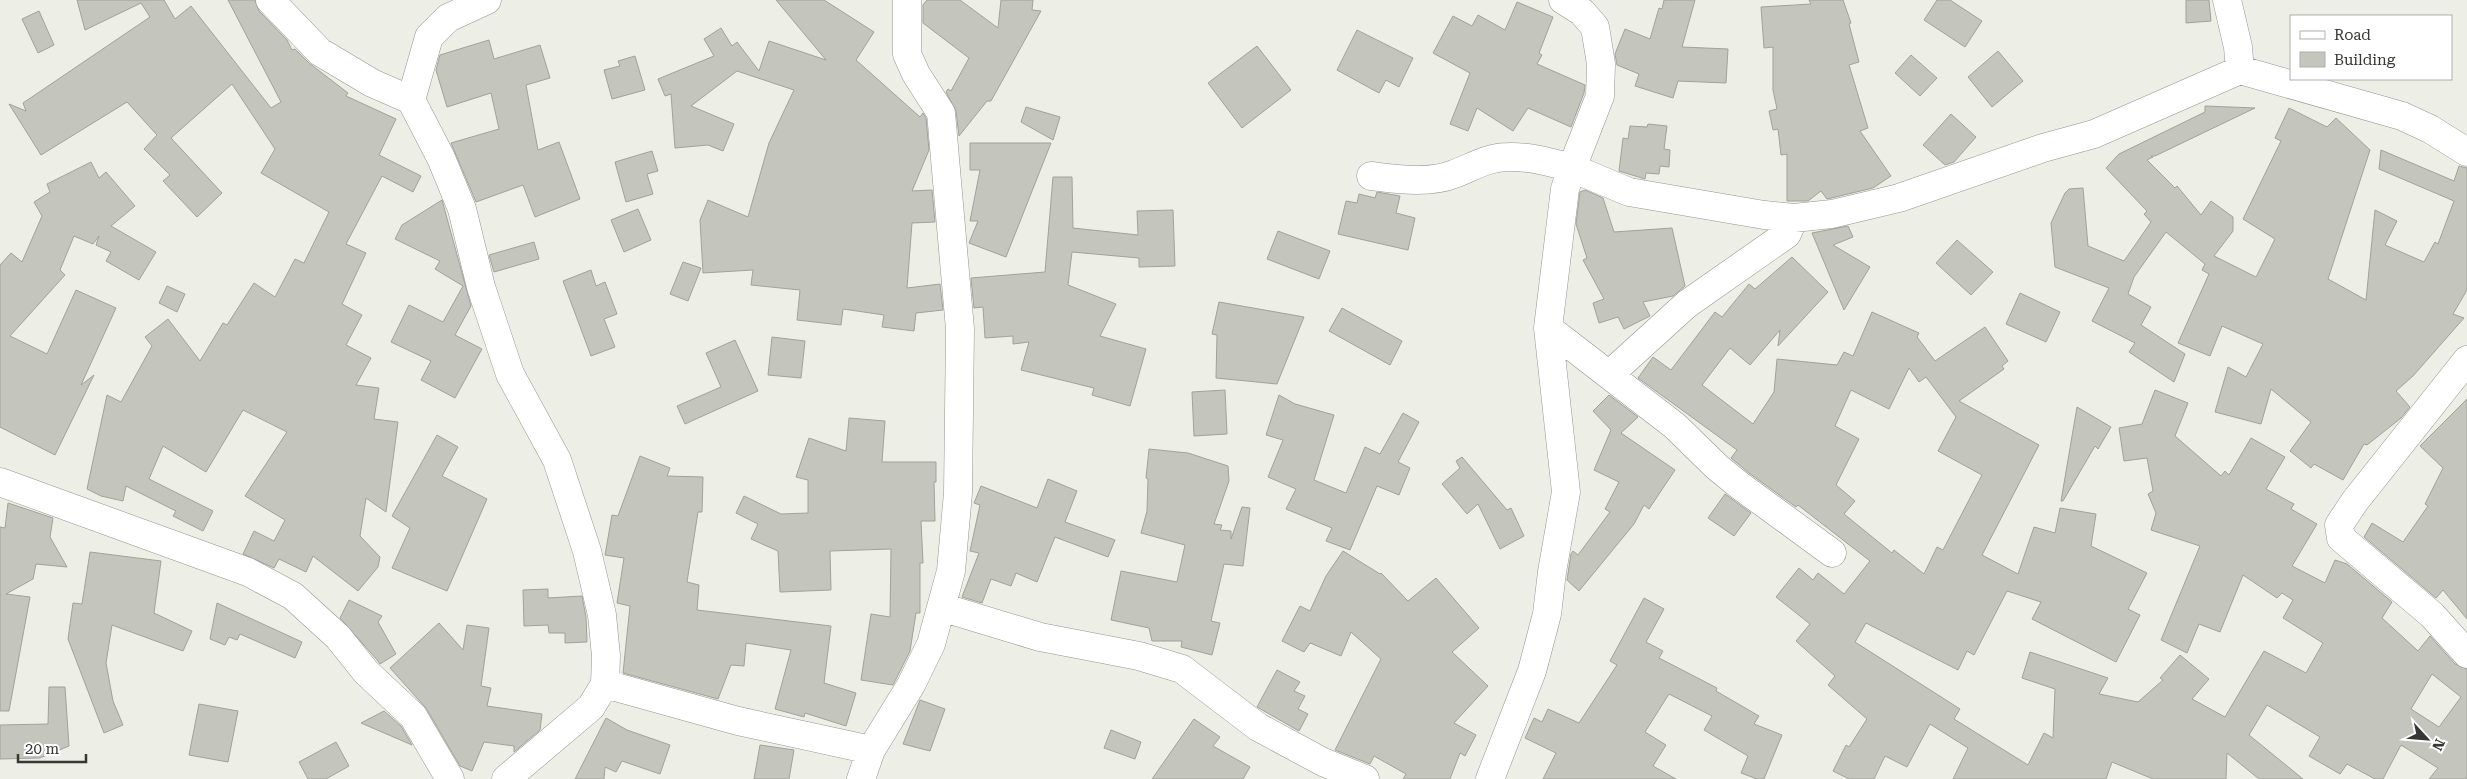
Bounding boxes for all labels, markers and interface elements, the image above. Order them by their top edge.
legend [2290,15,2452,80]
text: Road [2334,26,2371,44]
text: Building [2334,51,2396,69]
north arrow [2402,714,2452,764]
scale bar [18,732,85,764]
text: N [2429,736,2448,753]
text: 20 m [25,740,60,758]

